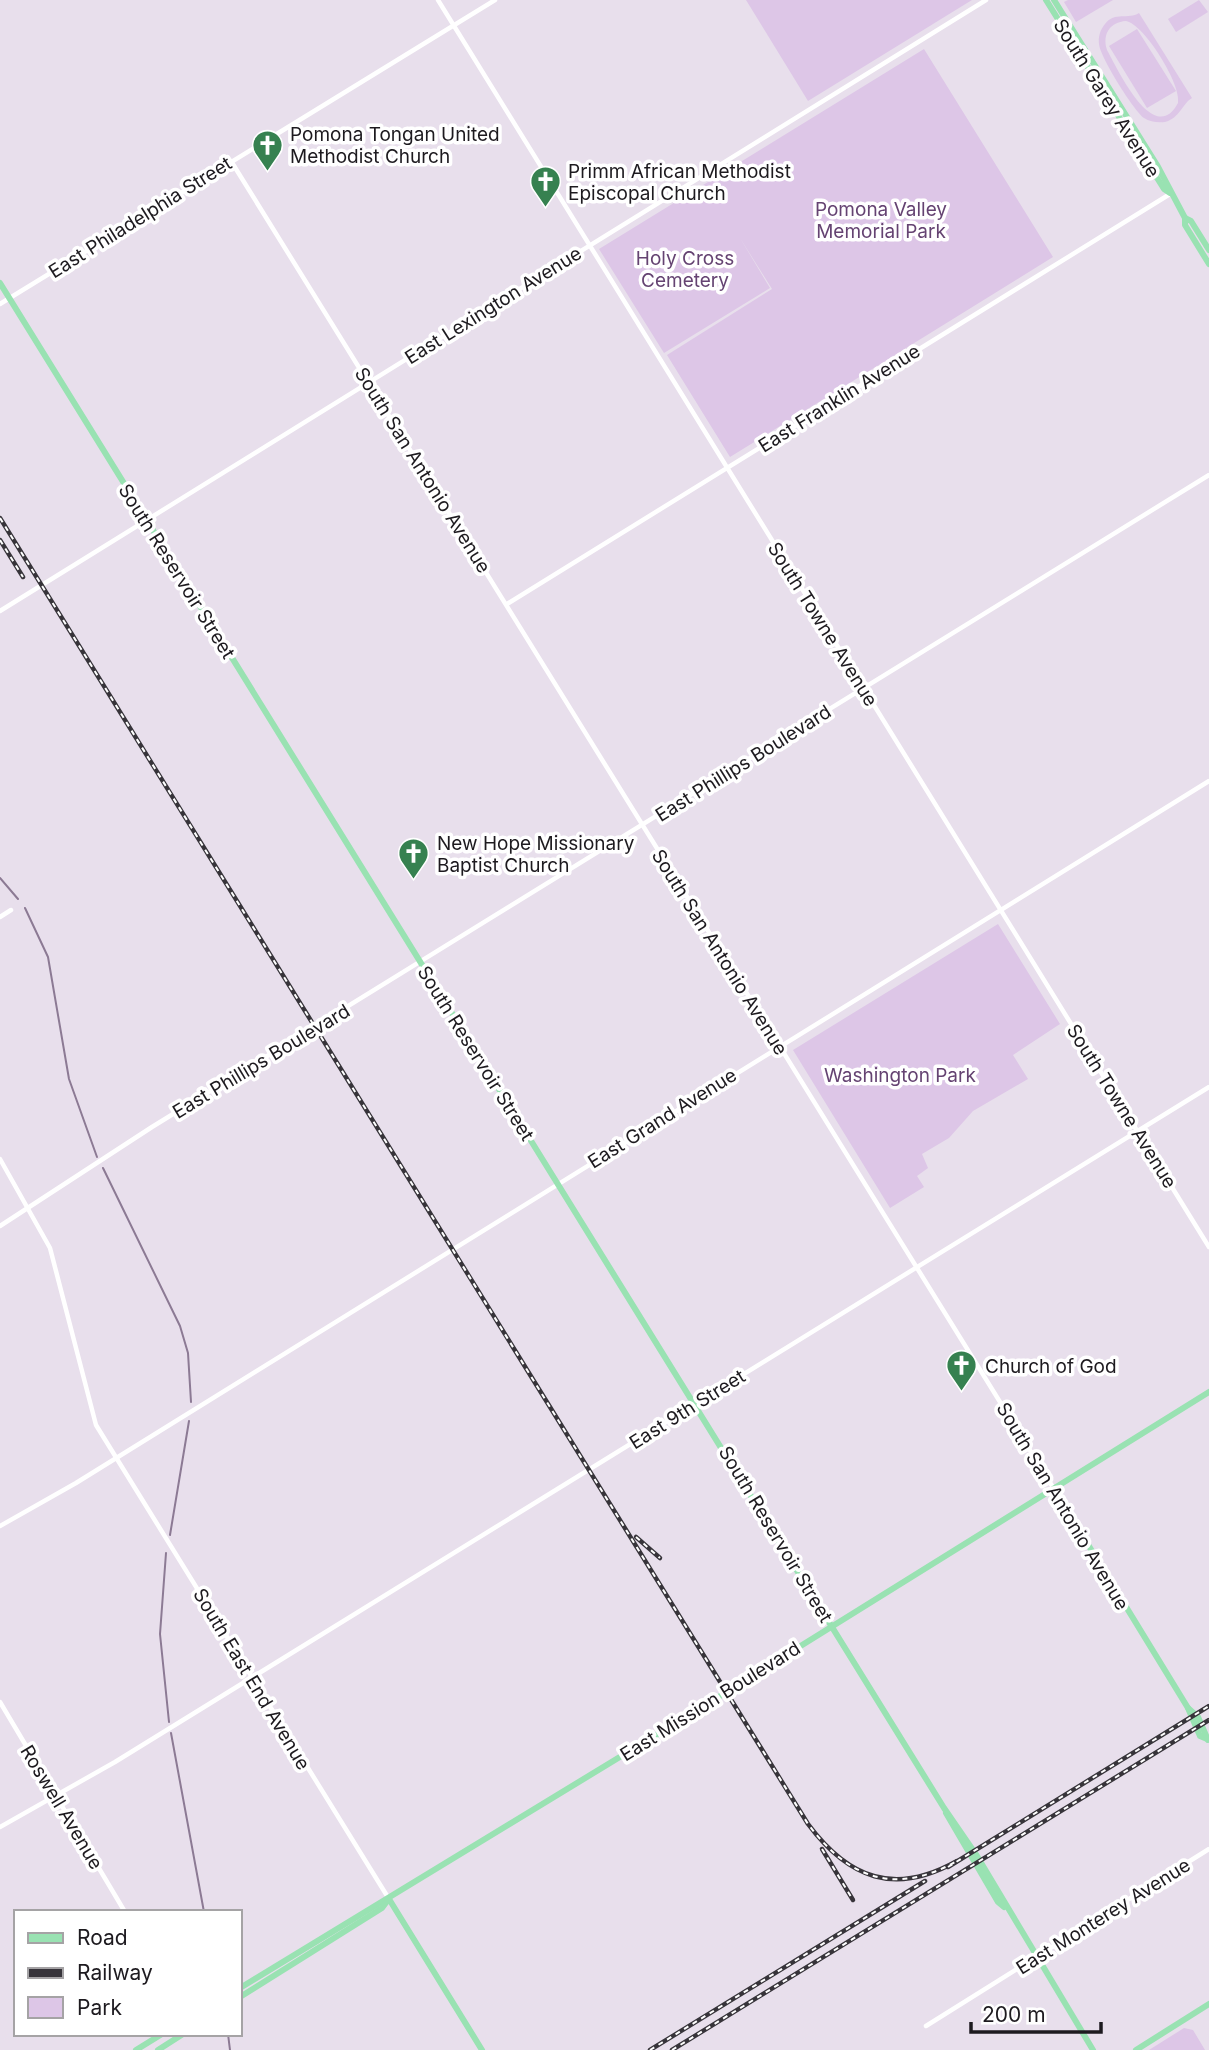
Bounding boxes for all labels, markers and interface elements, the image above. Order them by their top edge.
street label: South Garey Avenue [1048,15,1165,182]
place label: Pomona Tongan United Methodist Church [290,123,500,168]
church icon: Pomona Tongan United Methodist Church [250,128,284,172]
street label: East Philadelphia Street [45,152,236,283]
place label: Primm African Methodist Episcopal Church [568,160,791,205]
church icon: Primm African Methodist Episcopal Church [528,165,562,209]
park label: Pomona Valley Memorial Park [815,198,947,243]
street label: East Lexington Avenue [401,242,586,369]
park label: Holy Cross Cemetery [636,247,734,292]
street label: East Franklin Avenue [754,339,924,458]
street label: South San Antonio Avenue [350,363,495,577]
street label: South Reservoir Street [113,480,240,663]
street label: South Towne Avenue [763,538,883,711]
street label: East Phillips Boulevard [651,700,835,827]
place label: New Hope Missionary Baptist Church [437,832,635,877]
church icon: New Hope Missionary Baptist Church [397,837,431,881]
street label: South San Antonio Avenue [647,845,792,1059]
street label: South Reservoir Street [412,962,539,1145]
street label: East Phillips Boulevard [169,999,354,1123]
street label: South Towne Avenue [1062,1020,1182,1193]
street label: East Grand Avenue [584,1063,741,1173]
park label: Washington Park [824,1064,976,1087]
church icon: Church of God [945,1349,979,1393]
place label: Church of God [985,1355,1117,1378]
street label: East 9th Street [625,1365,749,1454]
street label: South San Antonio Avenue [991,1398,1134,1614]
street label: South Reservoir Street [714,1442,837,1627]
street label: South East End Avenue [188,1584,315,1774]
street label: East Mission Boulevard [616,1637,805,1766]
street label: Roswell Avenue [15,1741,108,1874]
street label: East Monterey Avenue [1012,1853,1195,1979]
legend [14,1910,242,2036]
text: Road [77,1925,128,1950]
text: Railway [77,1960,153,1985]
scale bar [971,1990,1100,2034]
text: Park [77,1995,122,2020]
text: 200 m [982,2002,1046,2027]

